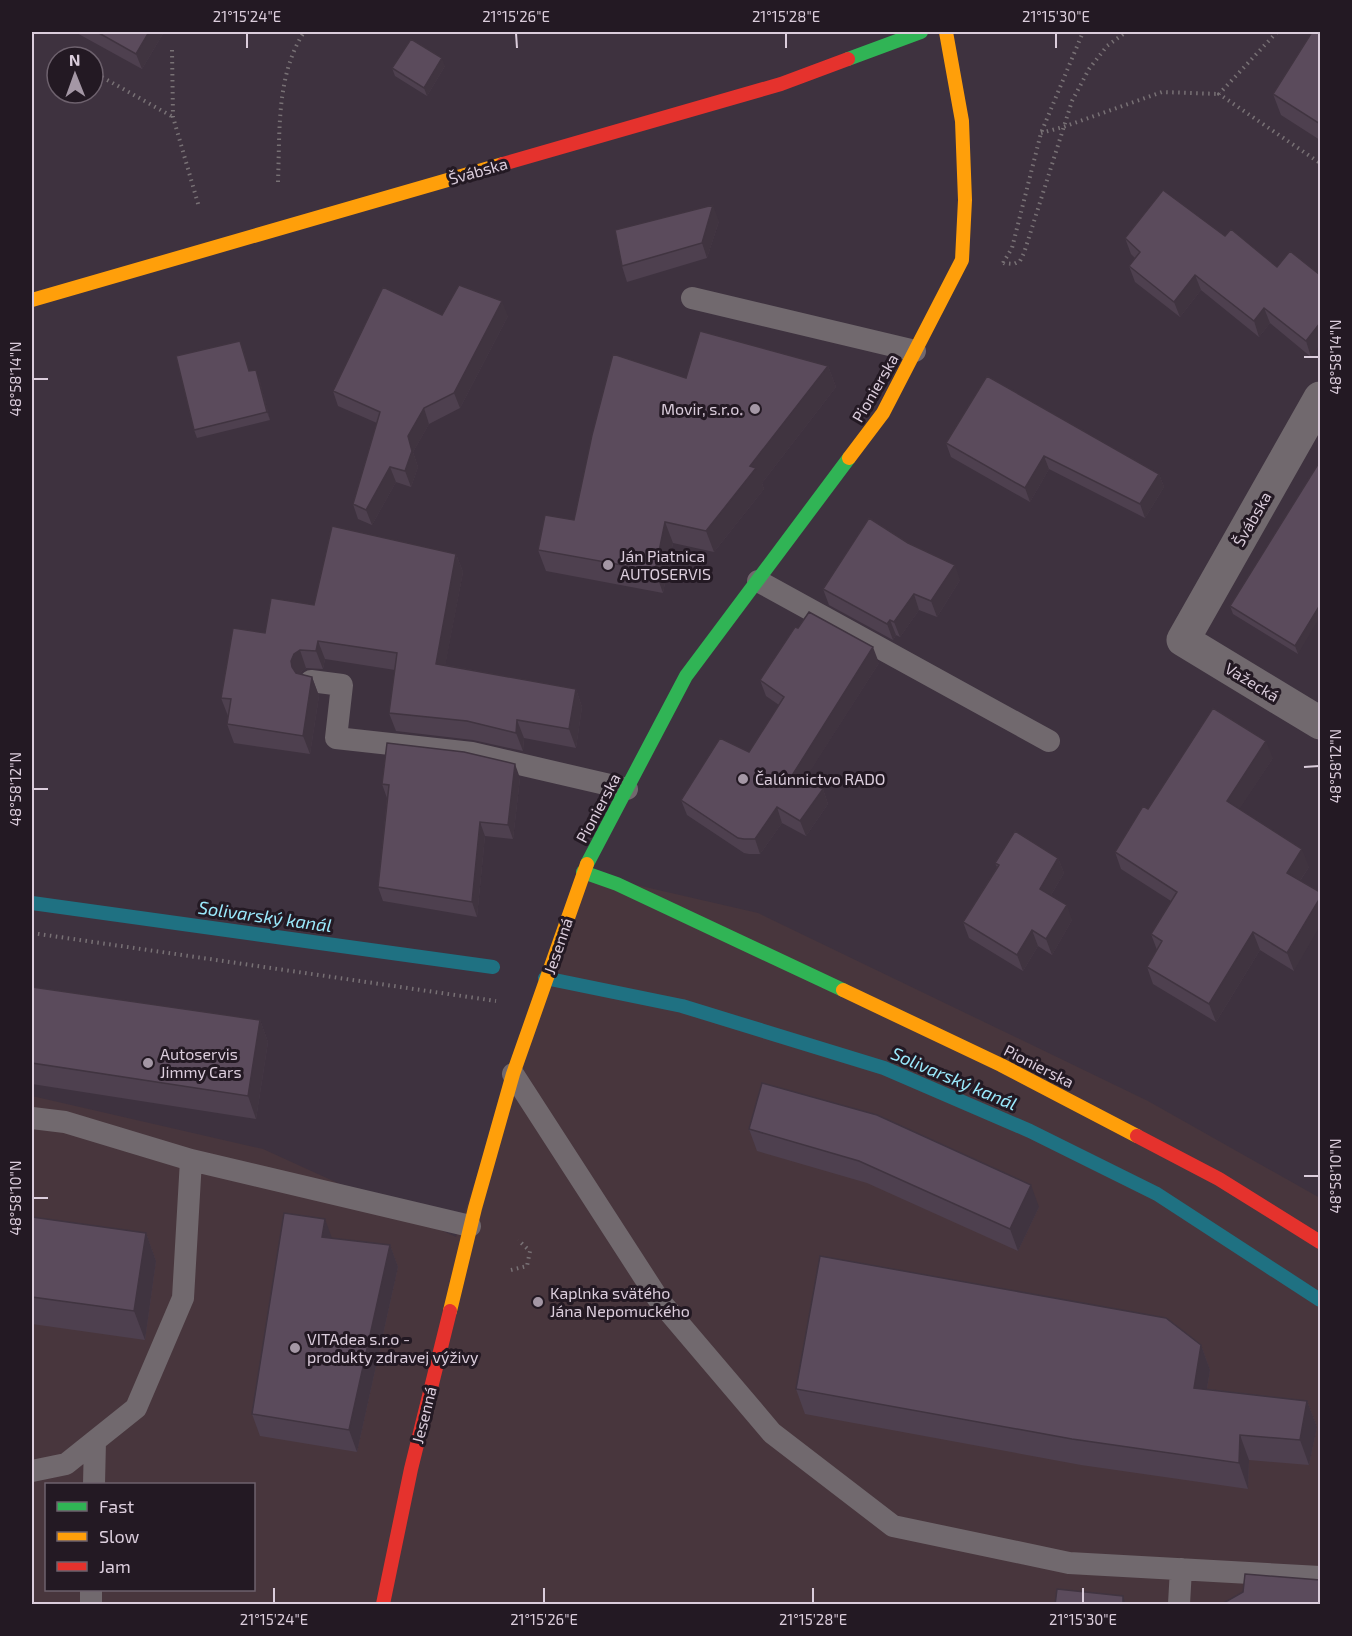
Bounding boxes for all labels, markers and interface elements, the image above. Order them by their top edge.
text: 21°15'24"E [213,7,281,25]
text: 21°15'26"E [482,7,550,25]
text: 21°15'28"E [752,7,820,25]
text: 21°15'30"E [1022,7,1090,25]
north arrow [45,45,105,105]
text: N [69,50,81,69]
street label: Švábska [446,153,509,188]
text: 48°58'14"N [1326,319,1344,395]
text: 48°58'14"N [6,341,24,417]
street label: Pionierska [847,350,902,425]
place label: Movir, s.r.o. [661,399,743,418]
marker: Movir, s.r.o. [748,402,762,416]
street label: Švábska [1228,488,1275,550]
place label: Ján Piatnica AUTOSERVIS [620,546,711,583]
marker: Ján Piatnica AUTOSERVIS [601,558,615,572]
street label: Važecká [1222,658,1283,705]
text: 48°58'12"N [1326,729,1344,803]
text: 48°58'12"N [6,752,24,826]
place label: Čalúnnictvo RADO [755,769,885,788]
street label: Pionierska [571,770,624,846]
marker: Čalúnnictvo RADO [736,772,750,786]
water label: Solivarský kanál [197,896,333,936]
street label: Jesenná [539,915,576,976]
street label: Pionierska [1001,1040,1077,1091]
water label: Solivarský kanál [888,1042,1021,1115]
place label: Autoservis Jimmy Cars [160,1044,242,1081]
marker: Autoservis Jimmy Cars [141,1056,155,1070]
text: 48°58'10"N [1326,1139,1344,1213]
text: 48°58'10"N [6,1161,24,1235]
place label: Kaplnka svätého Jána Nepomuckého [550,1283,690,1320]
marker: Kaplnka svätého Jána Nepomuckého [531,1295,545,1309]
place label: VITAdea s.r.o - produkty zdravej výživy [307,1329,479,1367]
marker: VITAdea s.r.o - produkty zdravej výživy [288,1341,302,1355]
street label: Jesenná [407,1384,440,1445]
legend [45,1483,255,1591]
text: Fast [99,1495,134,1517]
text: Slow [99,1525,140,1547]
text: Jam [99,1555,131,1577]
text: 21°15'24"E [240,1610,308,1628]
text: 21°15'26"E [510,1610,578,1628]
text: 21°15'28"E [779,1610,847,1628]
text: 21°15'30"E [1049,1610,1117,1628]

